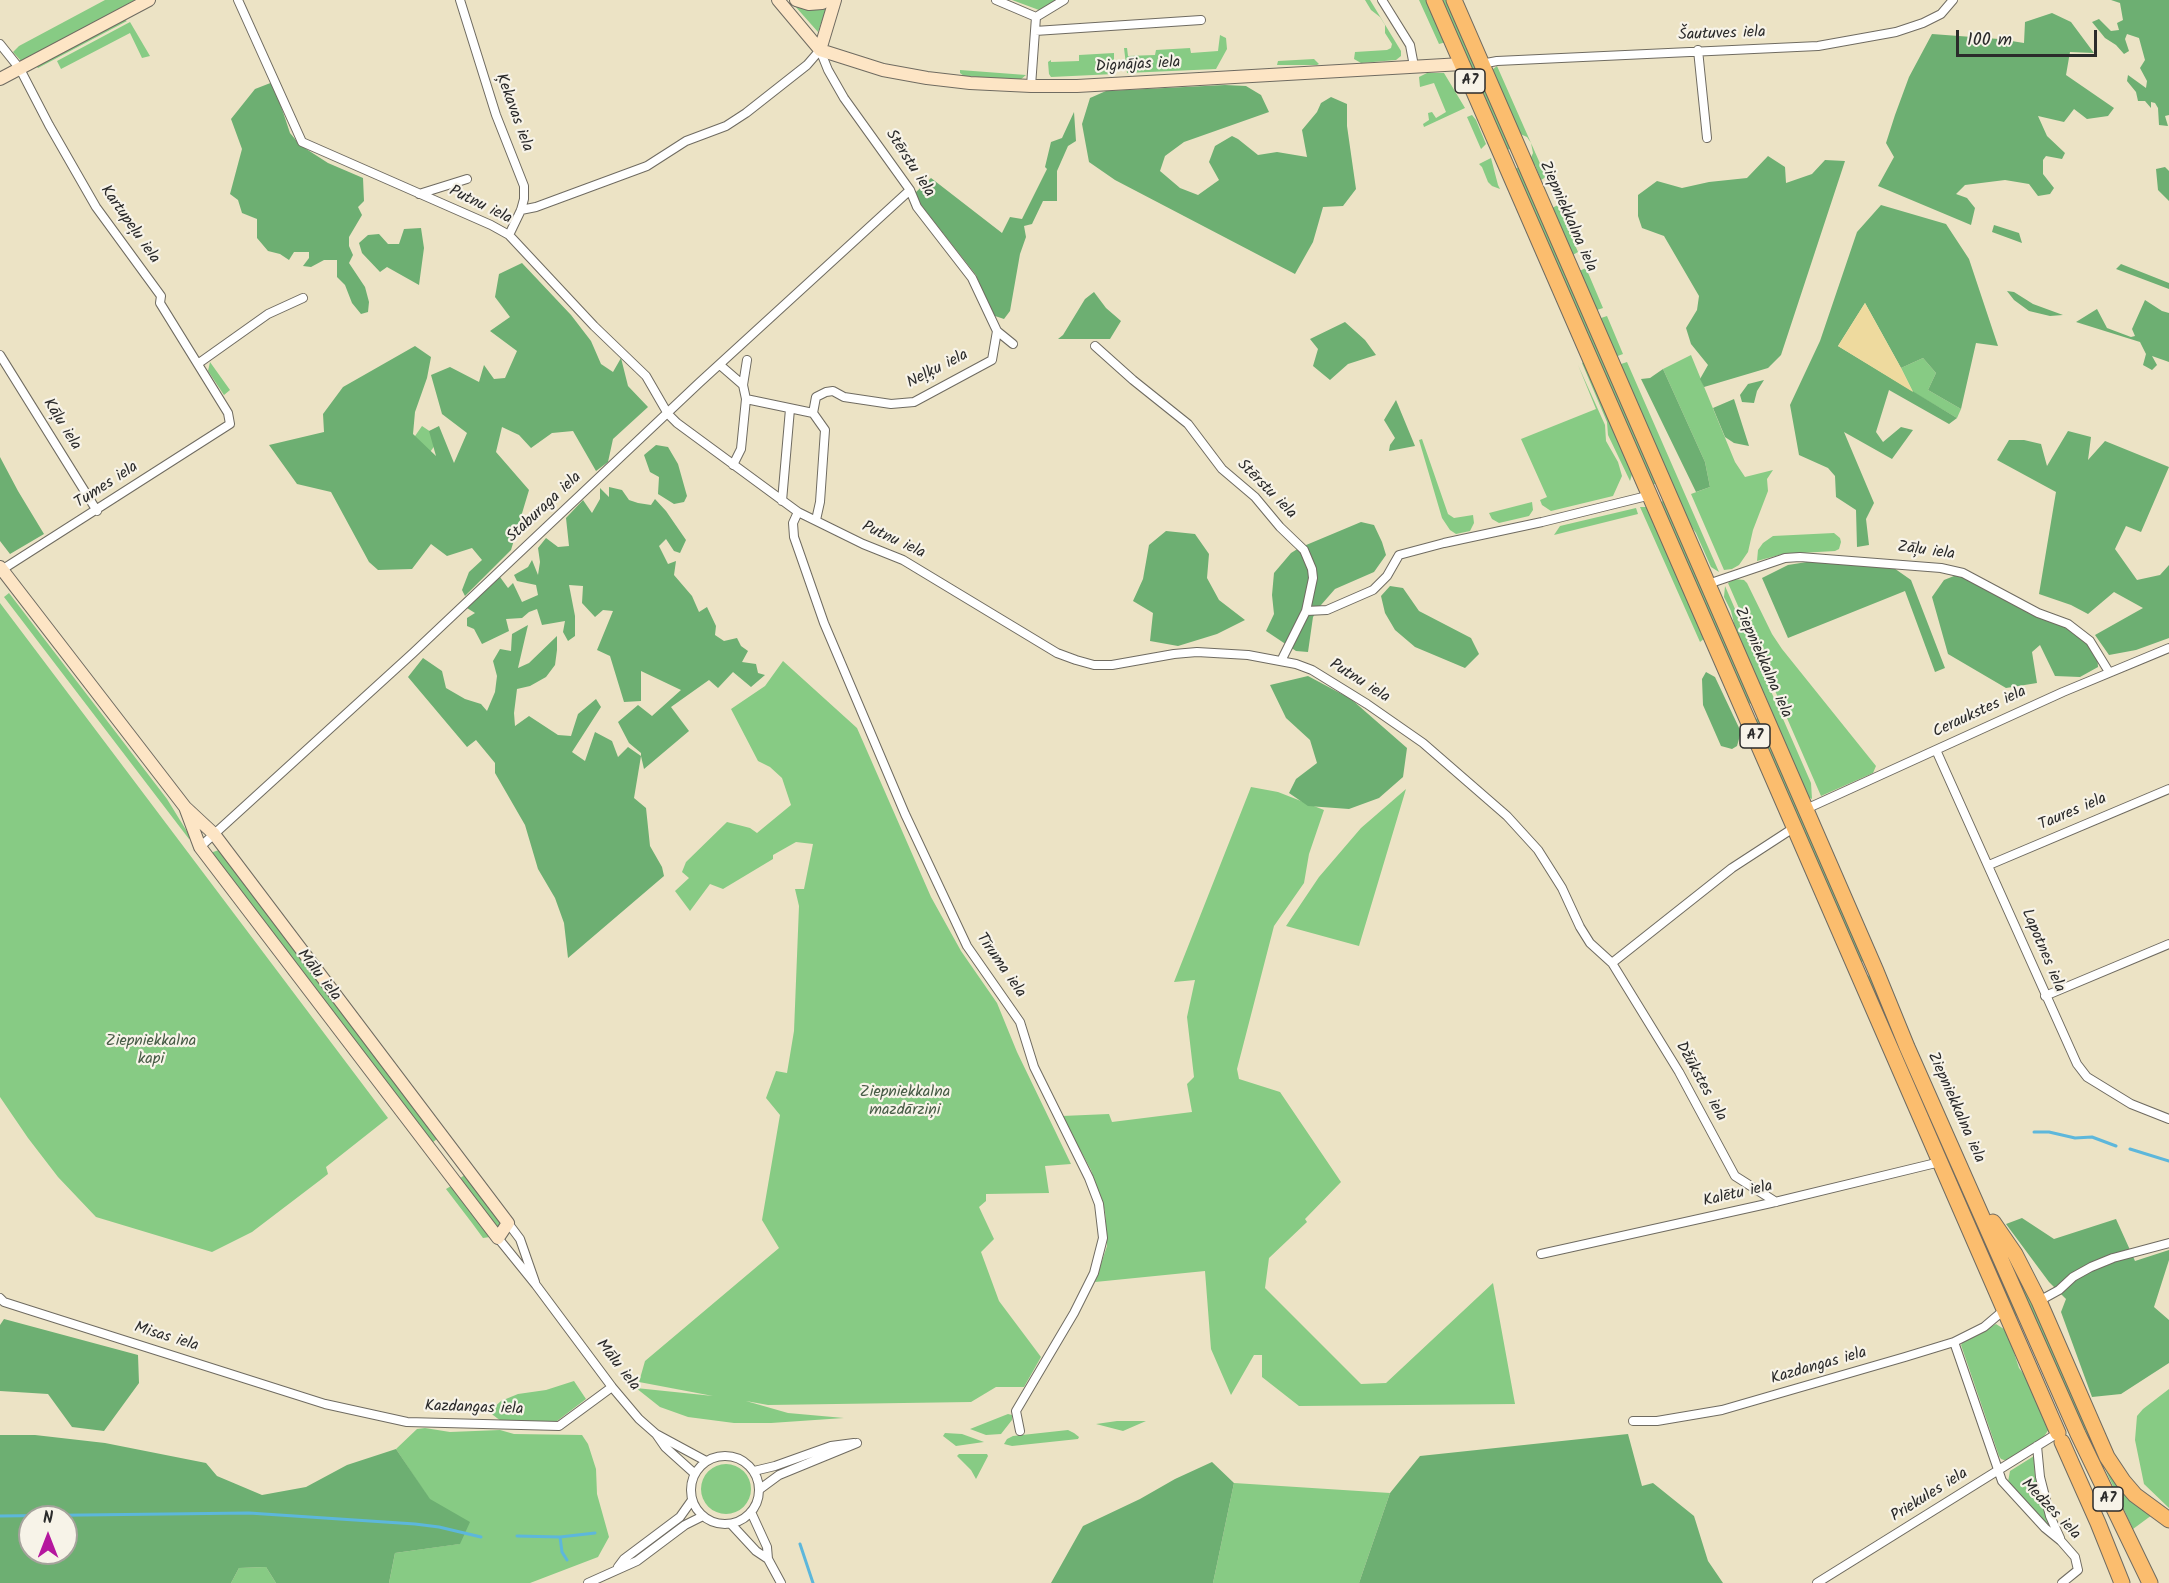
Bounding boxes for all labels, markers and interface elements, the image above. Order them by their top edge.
scale bar [1959,18,2100,56]
street label: Šautuves iela [1678,24,1766,46]
text: 100 m [1967,26,2012,55]
street label: Dignājas iela [1095,54,1181,78]
road number: A7 [1455,69,1485,93]
street label: Ķekavas iela [490,71,536,155]
street label: Stērstu iela [880,127,938,201]
street label: Ziepniekkalna iela [1534,159,1600,275]
street label: Kartupeļu iela [95,182,163,268]
street label: Putnu iela [445,183,515,229]
street label: Neļķu iela [904,346,972,394]
street label: Kāļu iela [38,396,84,454]
street label: Stērstu iela [1232,456,1300,524]
street label: Tumes iela [72,458,142,514]
street label: Staburaga iela [504,469,586,547]
street label: Putnu iela [858,518,928,564]
street label: Zāļu iela [1896,538,1956,566]
street label: Ziepniekkalna iela [1729,605,1795,721]
street label: Putnu iela [1325,656,1393,708]
street label: Ceraukstes iela [1930,683,2030,743]
road number: A7 [1740,724,1770,748]
street label: Taures iela [2036,790,2110,836]
street label: Lapotnes iela [2016,906,2068,996]
street label: Tīruma iela [971,930,1029,1002]
street label: Mālu iela [292,946,344,1006]
park label: Ziepniekkalna kapi [106,1032,196,1070]
street label: Džūkstes iela [1670,1039,1730,1125]
street label: Ziepniekkalna iela [1922,1050,1988,1166]
park label: Ziepniekkalna mazdārziņi [860,1083,950,1121]
street label: Kalētu iela [1701,1178,1775,1212]
street label: Misas iela [131,1319,201,1357]
street label: Mālu iela [591,1336,643,1396]
street label: Kazdangas iela [1769,1344,1869,1390]
street label: Kazdangas iela [424,1398,524,1420]
street label: Priekules iela [1888,1465,1972,1527]
street label: Medzes iela [2016,1475,2084,1545]
road number: A7 [2093,1487,2123,1511]
north arrow [18,1505,78,1565]
text: N [43,1506,53,1531]

